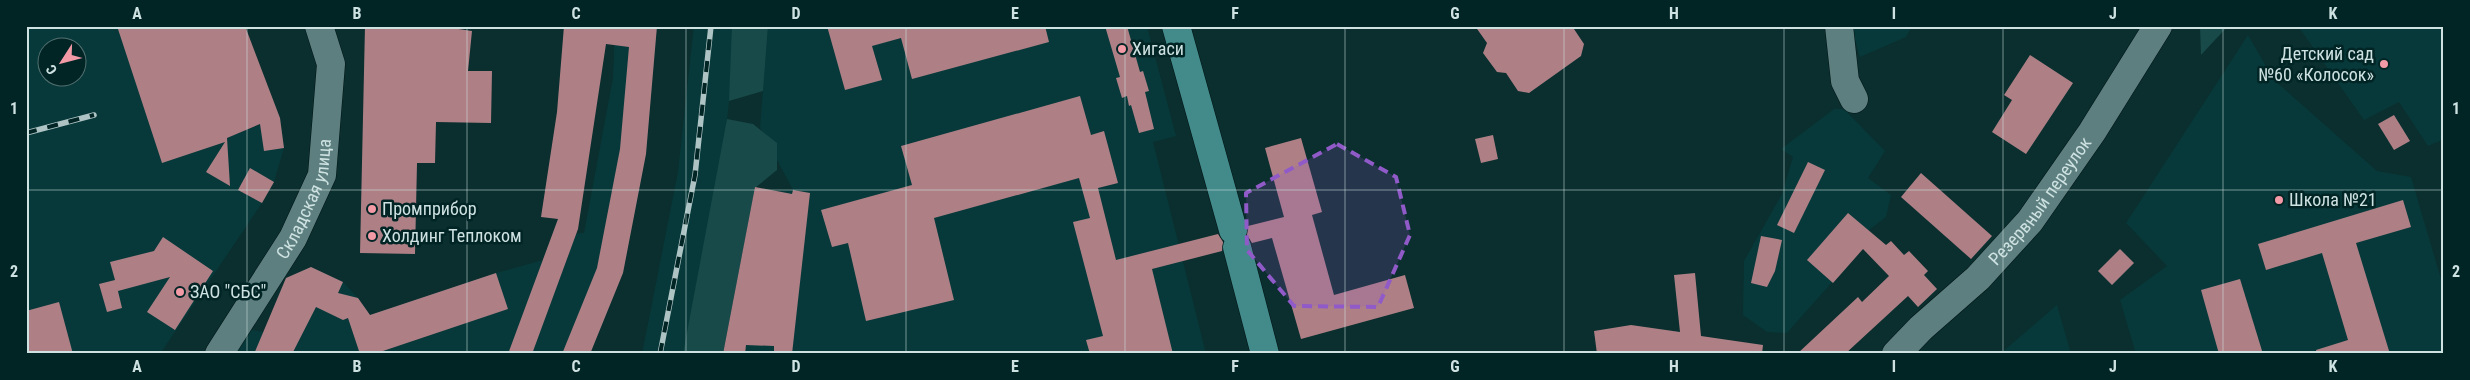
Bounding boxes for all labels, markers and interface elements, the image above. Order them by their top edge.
text: A [132,4,142,23]
text: B [353,4,362,23]
text: C [571,4,581,23]
text: D [791,4,801,23]
text: E [1011,4,1019,23]
text: F [1231,4,1239,23]
text: G [1450,4,1460,23]
text: H [1669,4,1679,23]
text: I [1892,4,1896,23]
text: J [2109,4,2117,23]
text: K [2329,4,2338,23]
north arrow [38,38,88,88]
place label: Хигаси [1132,38,1184,59]
marker: Хигаси [1116,43,1128,55]
place label: Детский сад №60 «Колосок» [2258,43,2374,85]
marker: Детский сад №60 «Колосок» [2378,58,2390,70]
text: С [43,62,60,78]
text: 1 [10,99,18,118]
text: 1 [2452,99,2460,118]
street label: Резервный переулок [1984,132,2096,269]
street label: Складская улица [271,138,335,263]
place label: Школа №21 [2289,189,2377,210]
marker: Школа №21 [2273,194,2285,206]
place label: Промприбор [382,198,477,219]
marker: Промприбор [366,203,378,215]
place label: Холдинг Теплоком [382,225,522,246]
marker: Холдинг Теплоком [366,230,378,242]
text: 2 [10,262,18,281]
text: 2 [2452,262,2460,281]
place label: ЗАО "СБС" [190,281,266,302]
marker: ЗАО "СБС" [174,286,186,298]
text: A [132,357,142,376]
text: B [353,357,362,376]
text: C [571,357,581,376]
text: D [791,357,801,376]
text: E [1011,357,1019,376]
text: F [1231,357,1239,376]
text: G [1450,357,1460,376]
text: H [1669,357,1679,376]
text: I [1892,357,1896,376]
text: J [2109,357,2117,376]
text: K [2329,357,2338,376]

